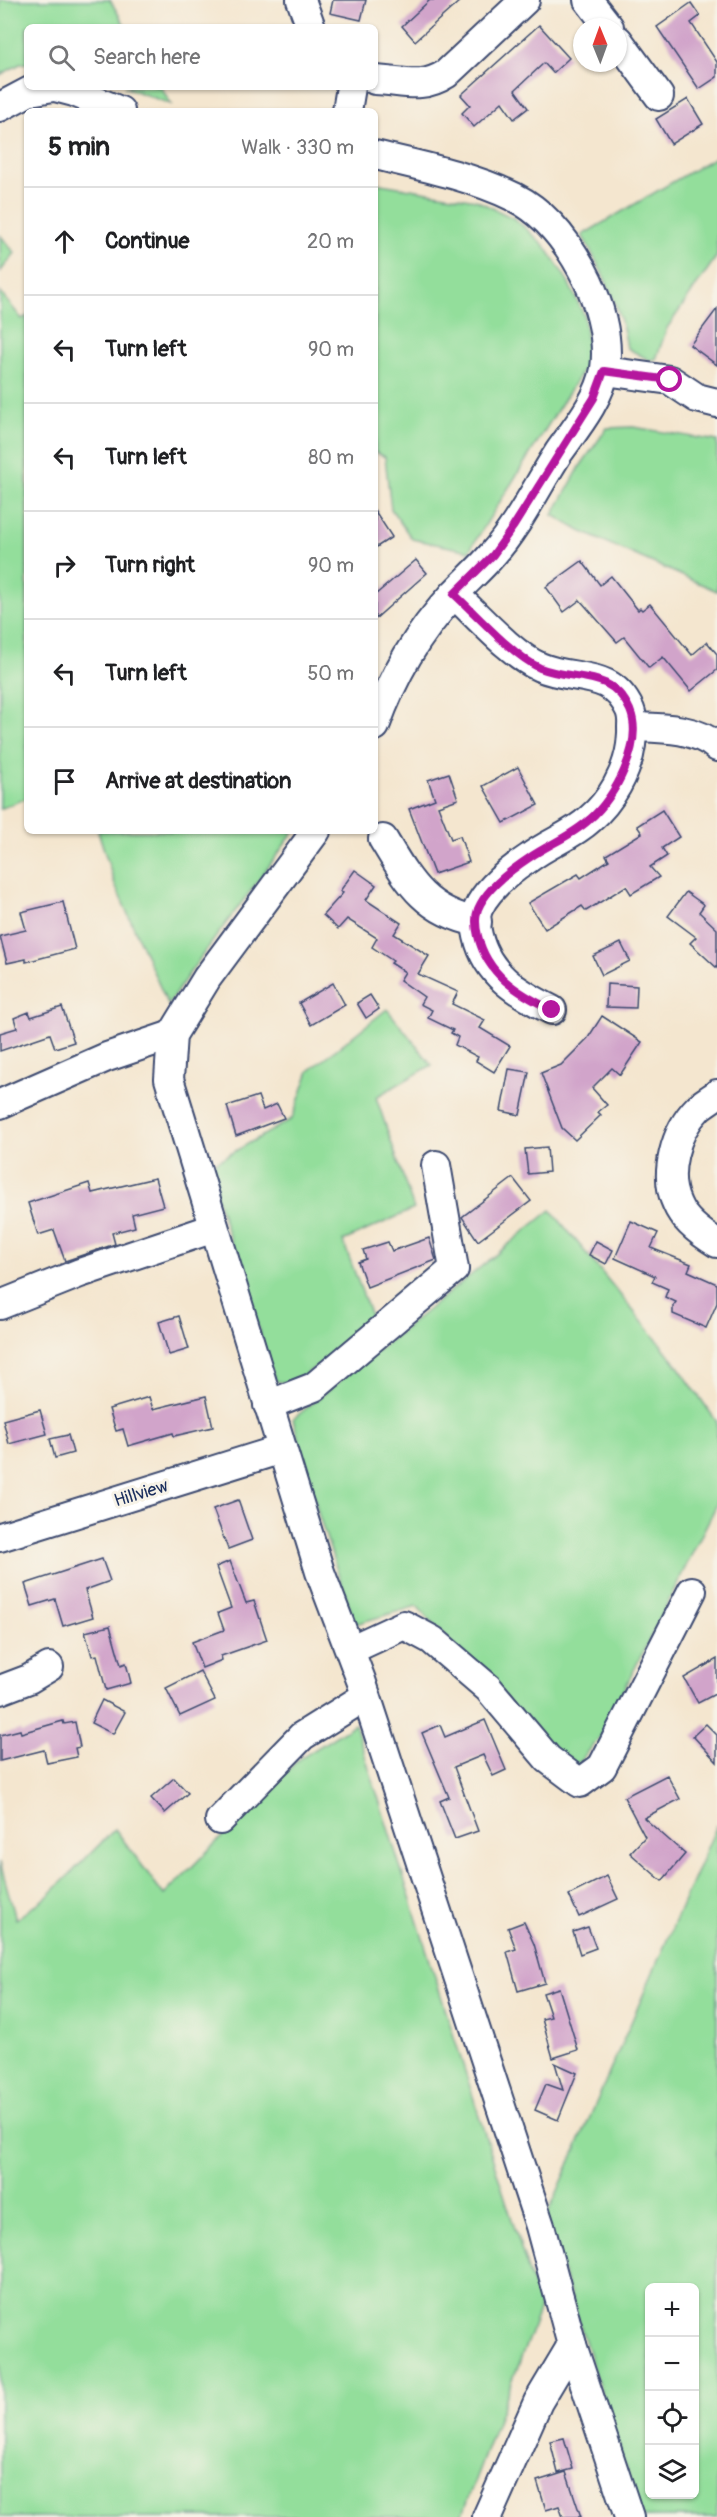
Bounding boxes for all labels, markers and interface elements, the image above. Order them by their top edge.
north arrow [573,18,627,72]
search box [24,24,378,90]
icon: search [45,41,78,74]
text: Search here [93,43,200,71]
text: 5 min [48,131,110,163]
text: Walk · 330 m [241,135,354,160]
icon: ahead [48,225,81,258]
text: Continue [105,227,189,255]
text: 20 m [307,229,354,254]
icon: left [48,333,81,366]
text: Turn left [105,335,187,363]
text: 90 m [308,337,354,362]
route start [656,366,682,392]
icon: left [48,441,81,474]
text: Turn left [105,443,187,471]
text: 80 m [308,445,354,470]
icon: right [48,549,81,582]
text: Turn right [105,551,195,579]
text: 90 m [308,553,354,578]
icon: left [48,657,81,690]
text: Turn left [105,659,187,687]
text: 50 m [307,661,354,686]
icon: arrive [48,765,81,798]
text: Arrive at destination [105,767,291,795]
route end [538,996,564,1022]
street label: Hillview [111,1474,171,1513]
map controls [645,2283,699,2499]
button: + [645,2283,699,2337]
button: − [645,2337,699,2391]
button: locate [645,2391,699,2445]
button: layers [645,2445,699,2499]

